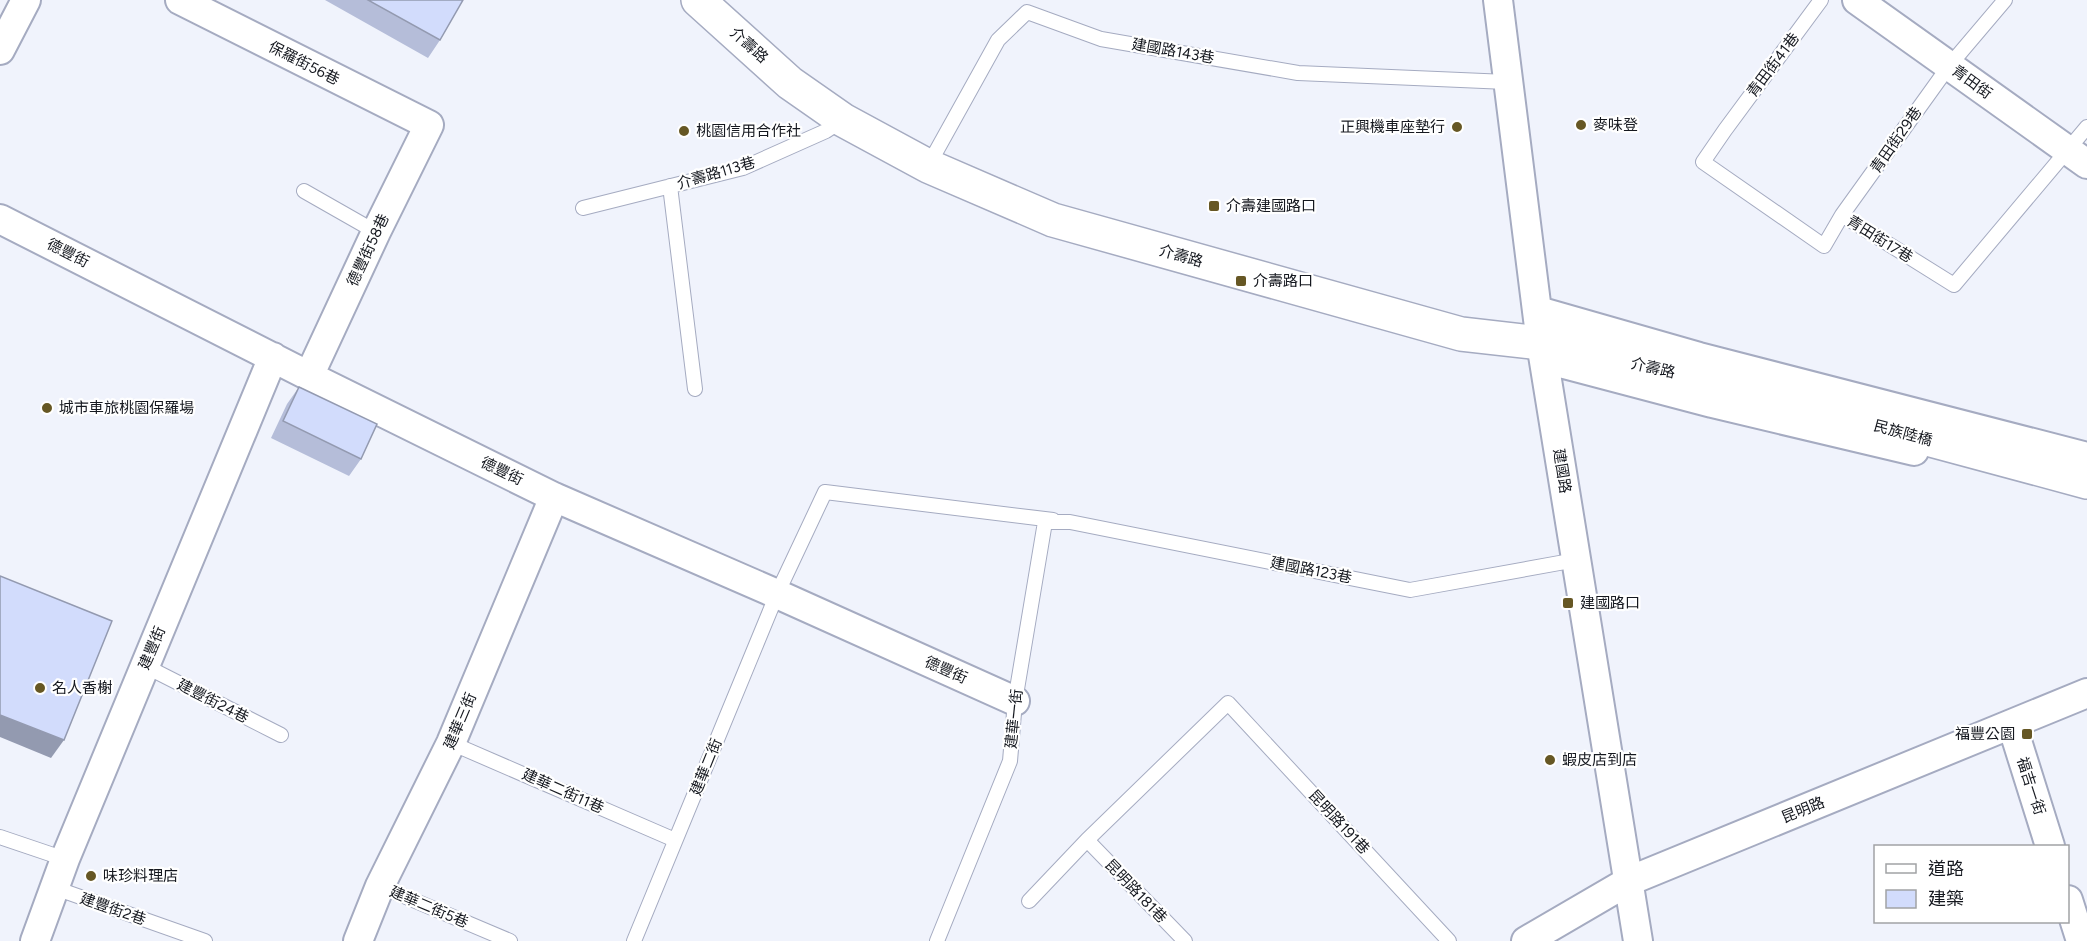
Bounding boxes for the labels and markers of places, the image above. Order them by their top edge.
place label: 麥味登 [1593,116,1638,134]
place label: 正興機車座墊行 [1340,118,1445,136]
marker: 麥味登 [1574,118,1588,132]
marker: 正興機車座墊行 [1450,120,1464,134]
place label: 桃園信用合作社 [696,122,801,140]
marker: 桃園信用合作社 [677,124,691,138]
place label: 介壽建國路口 [1226,197,1316,215]
marker: 介壽建國路口 [1207,199,1221,213]
place label: 介壽路口 [1253,272,1313,290]
marker: 介壽路口 [1234,274,1248,288]
place label: 城市車旅桃園保羅場 [59,399,194,417]
marker: 城市車旅桃園保羅場 [40,401,54,415]
place label: 建國路口 [1580,594,1640,612]
marker: 建國路口 [1561,596,1575,610]
place label: 名人香榭 [52,679,112,697]
marker: 名人香榭 [33,681,47,695]
place label: 福豐公園 [1955,725,2015,743]
marker: 福豐公園 [2020,727,2034,741]
place label: 蝦皮店到店 [1562,751,1637,769]
marker: 蝦皮店到店 [1543,753,1557,767]
place label: 味珍料理店 [103,867,178,885]
marker: 味珍料理店 [84,869,98,883]

